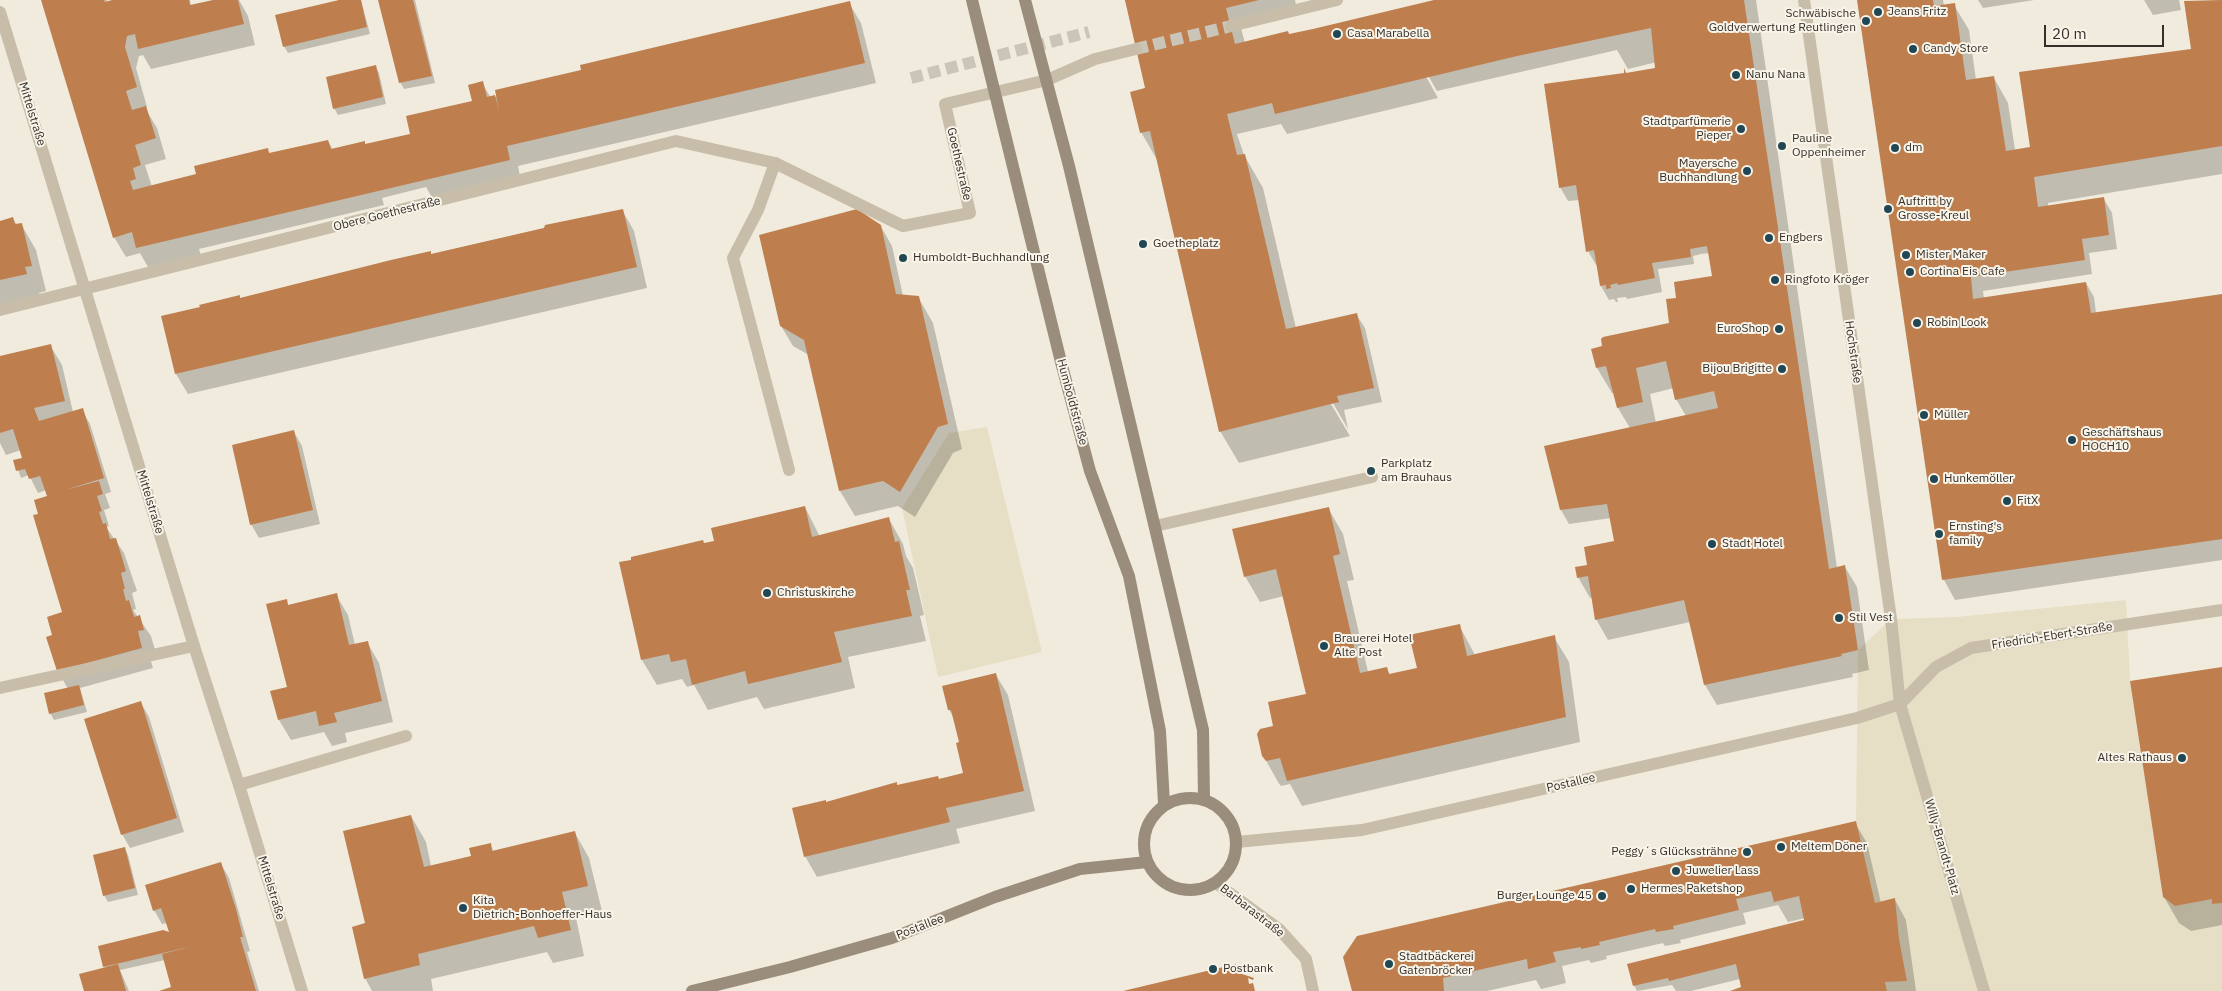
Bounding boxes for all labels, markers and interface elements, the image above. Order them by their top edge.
place label: Jeans Fritz [1888,5,1946,19]
marker: Jeans Fritz [1872,6,1884,18]
place label: Schwäbische Goldverwertung Reutlingen [1709,7,1856,35]
marker: Schwäbische Goldverwertung Reutlingen [1860,15,1872,27]
scale bar [2047,15,2167,47]
text: 20 m [2052,24,2087,43]
place label: Casa Marabella [1347,27,1429,41]
marker: Casa Marabella [1331,28,1343,40]
place label: Candy Store [1923,42,1988,56]
marker: Candy Store [1907,43,1919,55]
place label: Nanu Nana [1746,68,1805,82]
marker: Nanu Nana [1730,69,1742,81]
street label: Mittelstraße [15,80,49,148]
place label: Stadtparfümerie Pieper [1643,115,1731,143]
marker: Stadtparfümerie Pieper [1735,123,1747,135]
street label: Goethestraße [944,126,974,202]
place label: Pauline Oppenheimer [1792,132,1866,160]
marker: Pauline Oppenheimer [1776,140,1788,152]
place label: dm [1905,141,1922,155]
marker: dm [1889,142,1901,154]
place label: Mayersche Buchhandlung [1659,157,1737,185]
marker: Mayersche Buchhandlung [1741,165,1753,177]
street label: Obere Goethestraße [332,194,442,234]
place label: Auftritt by Grosse-Kreul [1898,195,1969,223]
marker: Auftritt by Grosse-Kreul [1882,203,1894,215]
place label: Engbers [1779,231,1823,245]
marker: Engbers [1763,232,1775,244]
place label: Goetheplatz [1153,237,1219,251]
marker: Goetheplatz [1137,238,1149,250]
place label: Mister Maker [1916,248,1986,262]
marker: Mister Maker [1900,249,1912,261]
place label: Humboldt-Buchhandlung [913,251,1049,265]
marker: Humboldt-Buchhandlung [897,252,909,264]
place label: Cortina Eis Cafe [1920,265,2005,279]
marker: Cortina Eis Cafe [1904,266,1916,278]
place label: Ringfoto Kröger [1785,273,1869,287]
marker: Ringfoto Kröger [1769,274,1781,286]
place label: Robin Look [1927,316,1986,330]
marker: Robin Look [1911,317,1923,329]
street label: Hochstraße [1841,320,1865,384]
place label: EuroShop [1717,322,1769,336]
marker: EuroShop [1773,323,1785,335]
street label: Humboldtstraße [1054,357,1090,447]
place label: Bijou Brigitte [1702,362,1772,376]
marker: Bijou Brigitte [1776,363,1788,375]
place label: Müller [1934,408,1968,422]
marker: Müller [1918,409,1930,421]
place label: Geschäftshaus HOCH10 [2082,426,2162,454]
marker: Geschäftshaus HOCH10 [2066,434,2078,446]
place label: Parkplatz am Brauhaus [1381,457,1452,485]
marker: Parkplatz am Brauhaus [1365,465,1377,477]
street label: Mittelstraße [133,468,167,536]
place label: Hunkemöller [1944,472,2013,486]
marker: Hunkemöller [1928,473,1940,485]
place label: FitX [2017,494,2038,508]
marker: FitX [2001,495,2013,507]
place label: Ernsting's family [1949,520,2002,548]
marker: Ernsting's family [1933,528,1945,540]
place label: Stadt Hotel [1722,537,1783,551]
marker: Stadt Hotel [1706,538,1718,550]
place label: Christuskirche [777,586,854,600]
marker: Christuskirche [761,587,773,599]
place label: Stil Vest [1849,611,1893,625]
marker: Stil Vest [1833,612,1845,624]
street label: Friedrich-Ebert-Straße [1991,619,2113,653]
place label: Brauerei Hotel Alte Post [1334,632,1412,660]
marker: Brauerei Hotel Alte Post [1318,640,1330,652]
place label: Altes Rathaus [2098,751,2172,765]
marker: Altes Rathaus [2176,752,2188,764]
street label: Postallee [1545,770,1597,796]
street label: Willy-Brandt-Platz [1921,798,1963,896]
place label: Meltem Döner [1791,840,1867,854]
marker: Meltem Döner [1775,841,1787,853]
place label: Peggy´s Glückssträhne [1611,845,1737,859]
marker: Peggy´s Glückssträhne [1741,846,1753,858]
street label: Mittelstraße [254,854,288,922]
place label: Juwelier Lass [1686,864,1759,878]
marker: Juwelier Lass [1670,865,1682,877]
street label: Barbarastraße [1217,881,1287,941]
place label: Hermes Paketshop [1641,882,1743,896]
marker: Hermes Paketshop [1625,883,1637,895]
place label: Burger Lounge 45 [1497,889,1592,903]
marker: Burger Lounge 45 [1596,890,1608,902]
place label: Kita Dietrich-Bonhoeffer-Haus [473,894,612,922]
marker: Kita Dietrich-Bonhoeffer-Haus [457,902,469,914]
street label: Postallee [894,911,946,943]
place label: Stadtbäckerei Gatenbröcker [1399,950,1474,978]
marker: Stadtbäckerei Gatenbröcker [1383,958,1395,970]
place label: Postbank [1223,962,1273,976]
marker: Postbank [1207,963,1219,975]

